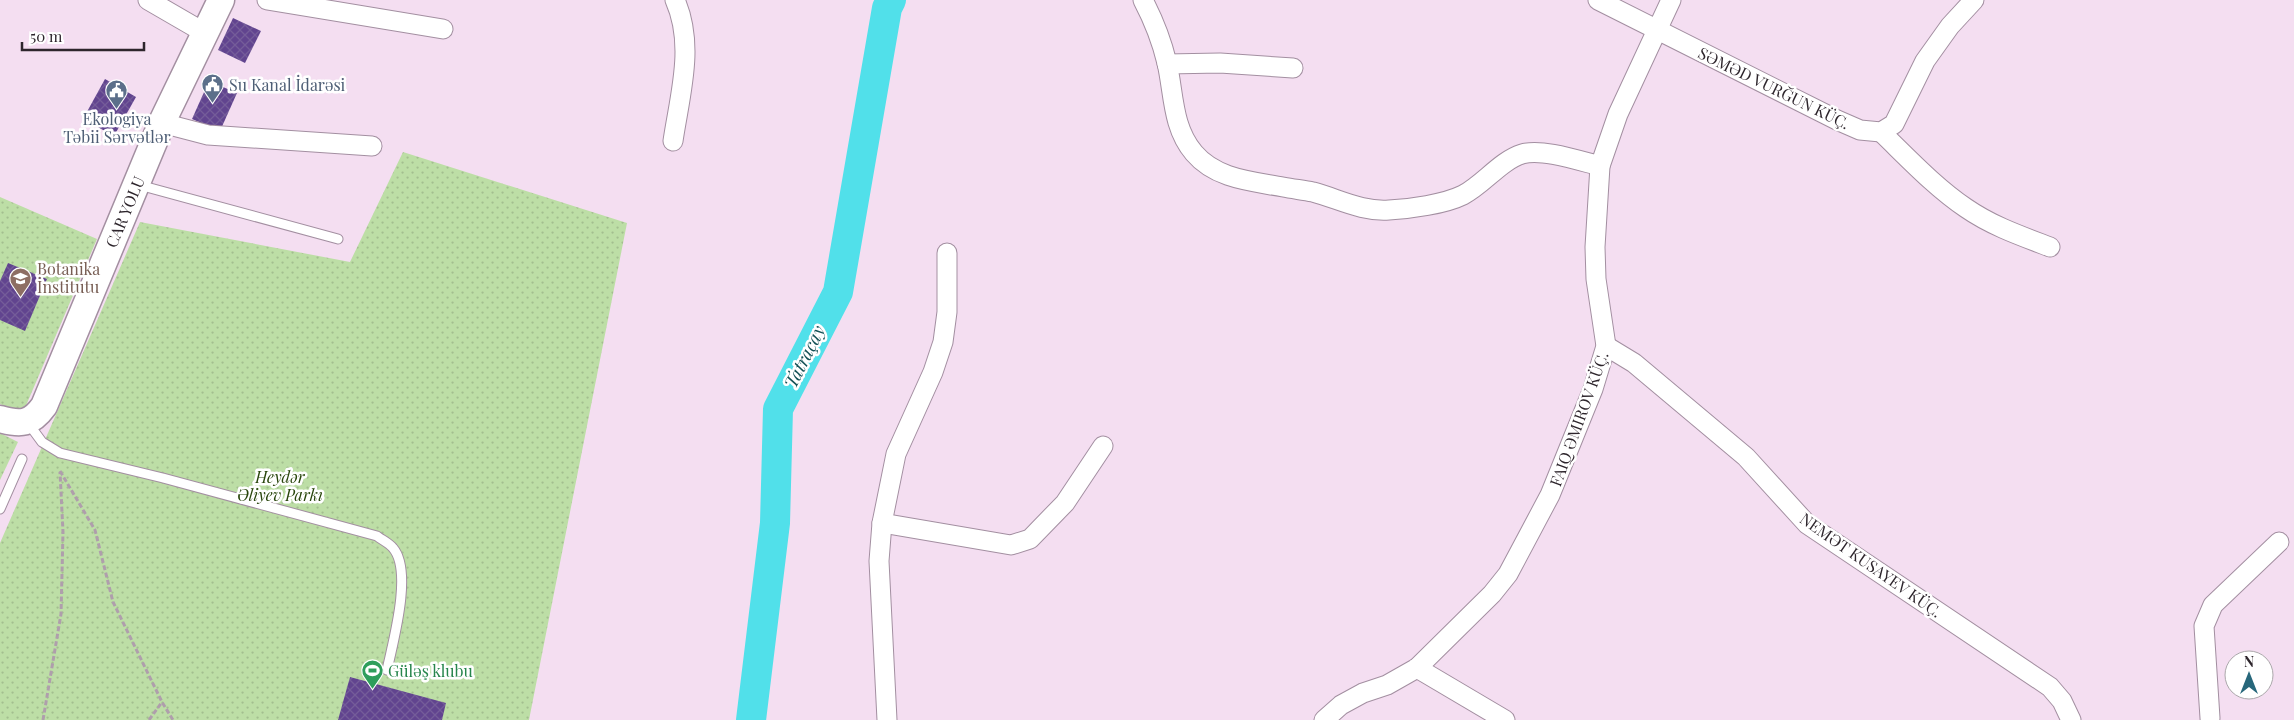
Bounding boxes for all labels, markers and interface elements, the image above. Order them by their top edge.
scale bar [22,20,145,52]
text: 50 m [30,26,63,46]
street label: SƏMƏD VURĞUN KÜÇ. [1695,42,1853,133]
public building icon: Su Kanal İdarəsi [201,73,225,104]
place label: Su Kanal İdarəsi [229,74,346,95]
public building icon: Ekologiya Təbii Sərvətlər [105,78,129,109]
place label: Ekologiya Təbii Sərvətlər [63,108,171,147]
street label: CAR YOLU [100,173,149,251]
place label: Botanika İnstitutu [37,258,100,297]
school or university icon: Botanika İnstitutu [9,266,33,297]
water label: Tatraçay [778,321,830,392]
street label: FAIQ ƏMIROV KÜÇ. [1544,348,1613,489]
park label: Heydər Əliyev Parkı [237,466,323,505]
street label: NEMƏT KUSAYEV KÜÇ. [1796,508,1946,622]
north arrow [2224,650,2274,700]
text: N [2244,652,2254,671]
sports icon: Güləş klubu [360,659,384,690]
place label: Güləş klubu [388,660,473,681]

